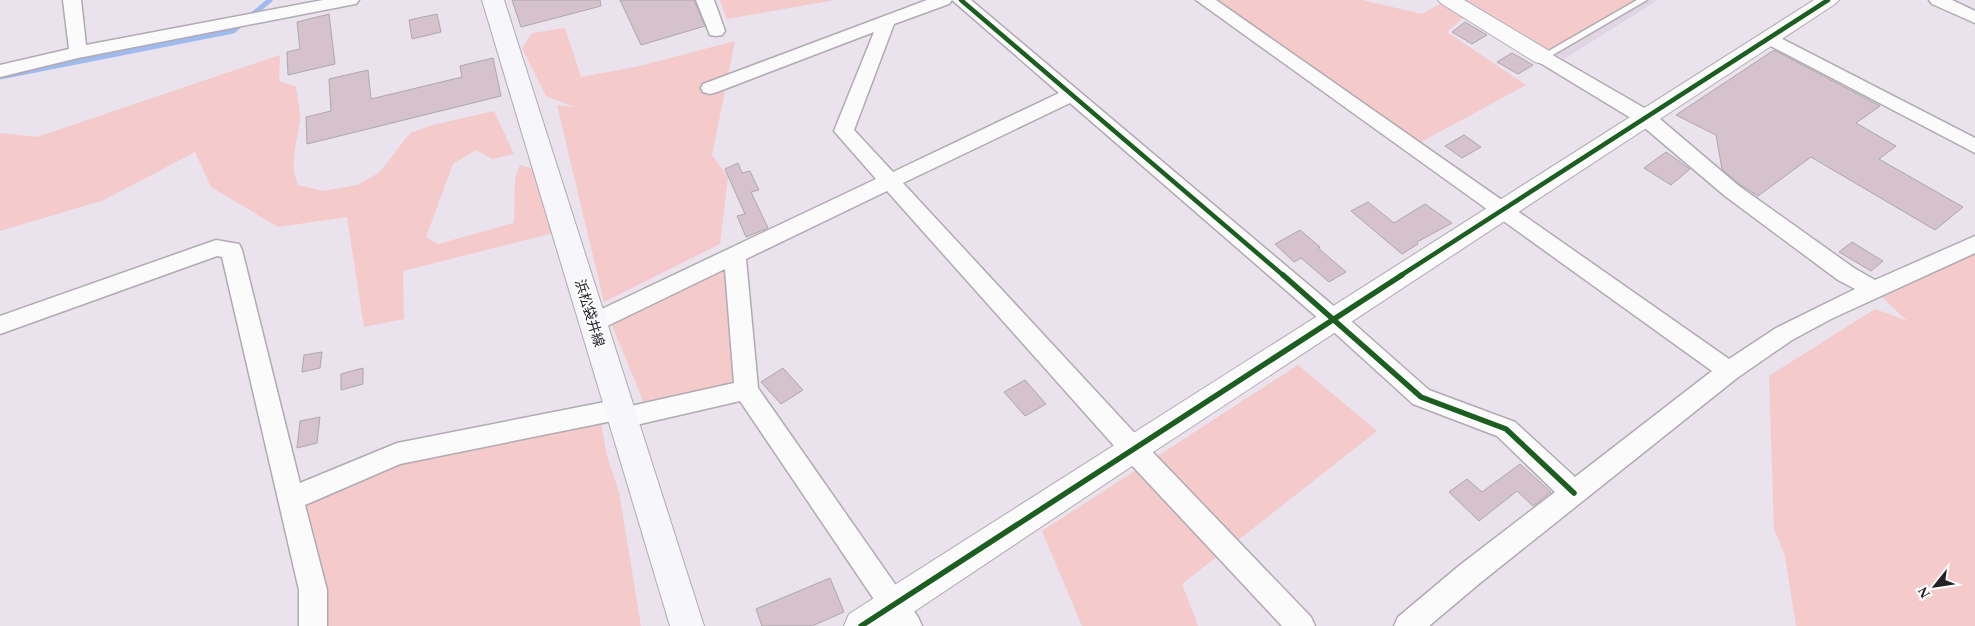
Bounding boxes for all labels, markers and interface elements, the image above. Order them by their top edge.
street label: 浜松袋井線 [572,277,608,349]
north arrow [1910,561,1960,611]
text: N [1915,584,1933,600]

